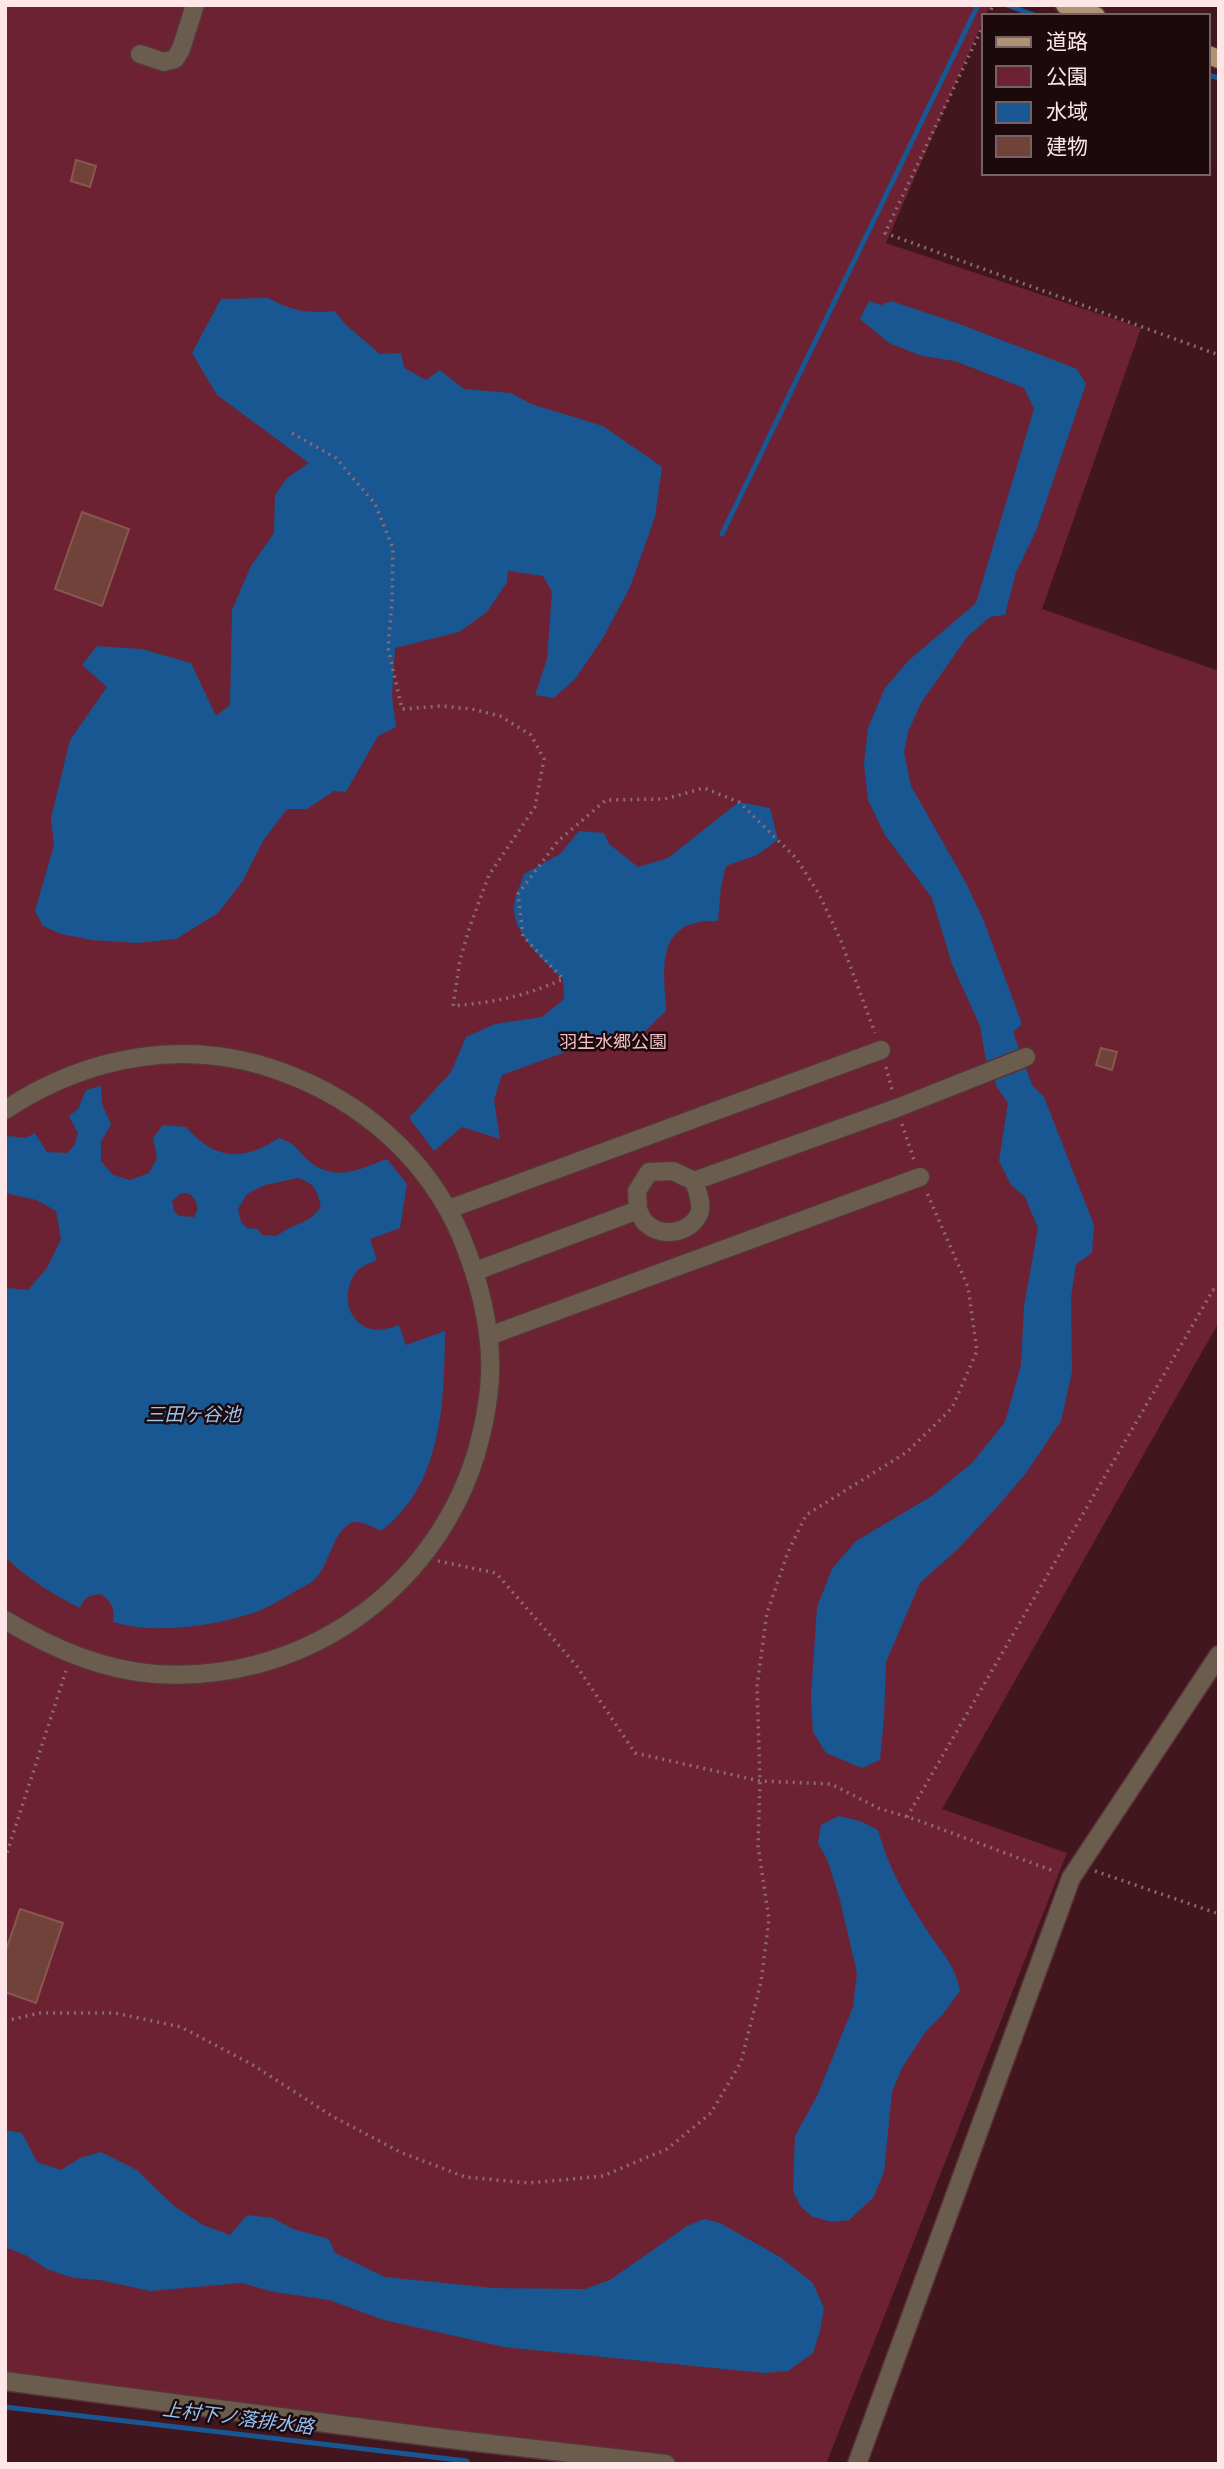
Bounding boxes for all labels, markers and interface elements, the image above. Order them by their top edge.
legend [982,14,1210,175]
text: 道路 [1046,29,1088,54]
text: 公園 [1046,64,1088,89]
text: 水域 [1046,99,1088,124]
text: 建物 [1046,134,1088,159]
park label: 羽生水郷公園 [559,1031,667,1052]
water label: 三田ヶ谷池 [145,1403,242,1426]
water label: 上村下ノ落排水路 [161,2397,317,2439]

